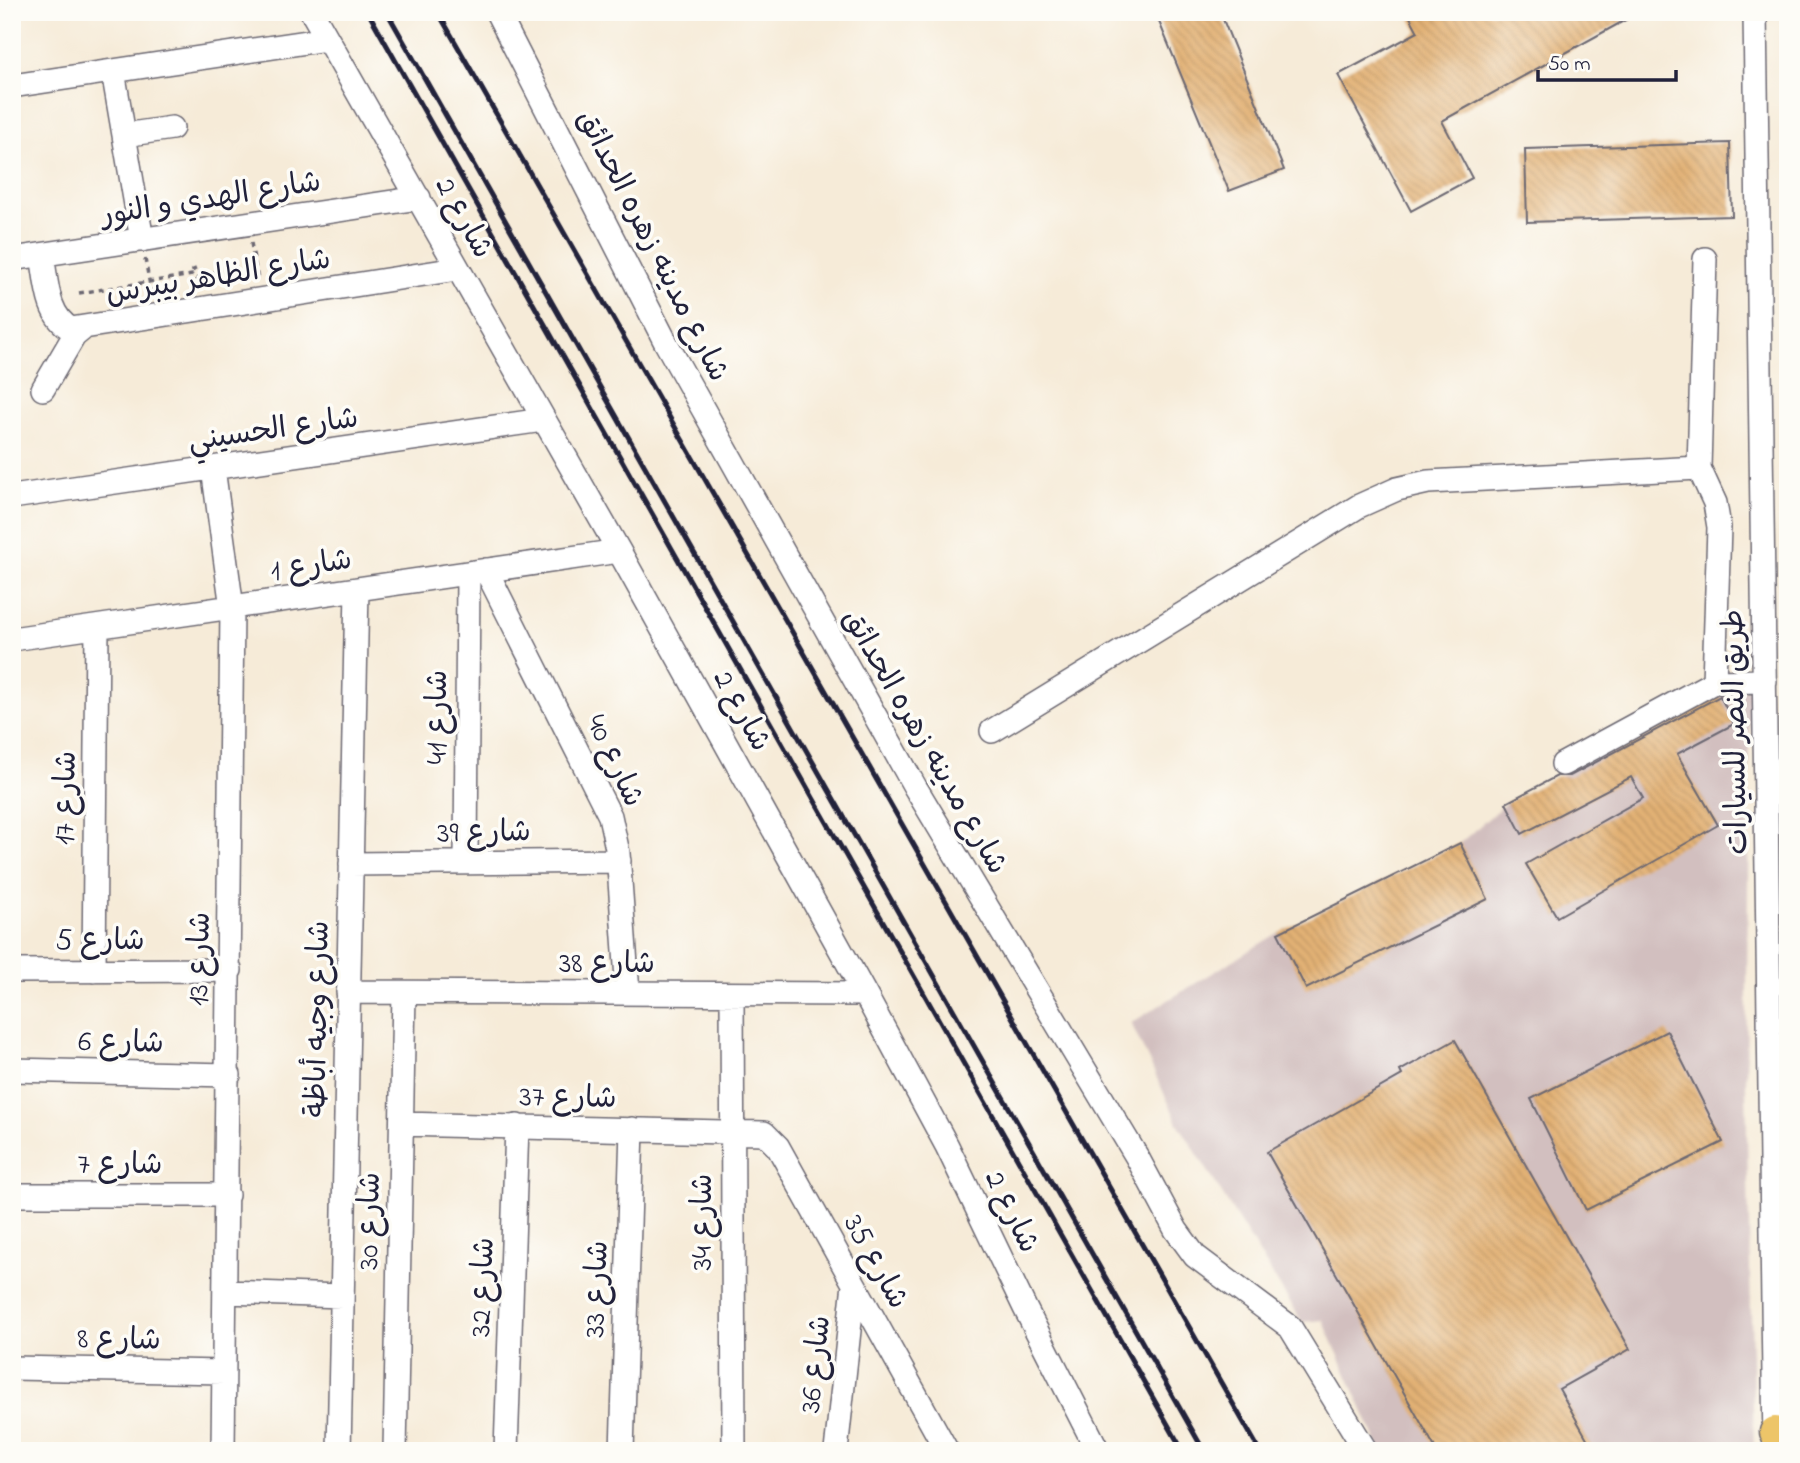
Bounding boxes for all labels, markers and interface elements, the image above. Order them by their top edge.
scale bar [1538,38,1676,82]
text: 50 m [1548,50,1591,80]
street label: شارع مدينه زهره الحدائق [564,103,739,390]
street label: شارع الهدي و النور [96,161,324,239]
street label: شارع 2 [422,170,503,267]
street label: شارع الظاهر بيبرس [103,238,334,317]
street label: شارع الحسيني [185,397,362,466]
street label: شارع 1 [268,539,355,595]
street label: شارع مدينه زهره الحدائق [829,602,1017,883]
street label: طريق النصر للسيارات [1713,609,1761,855]
street label: شارع 2 [700,663,781,760]
street label: شارع 41 [417,670,461,764]
street label: شارع 40 [573,708,654,815]
street label: شارع 17 [44,751,90,846]
street label: شارع 39 [437,811,531,857]
street label: شارع 13 [178,911,224,1007]
street label: شارع 5 [55,920,145,964]
street label: شارع وجيه أباظة [295,920,343,1118]
street label: شارع 38 [559,943,655,987]
street label: شارع 6 [78,1021,164,1067]
street label: شارع 37 [519,1076,617,1122]
street label: شارع 7 [78,1144,162,1188]
street label: شارع 2 [971,1163,1049,1261]
street label: شارع 30 [348,1172,394,1270]
street label: شارع 34 [682,1173,726,1271]
street label: شارع 35 [830,1207,918,1318]
street label: شارع 32 [460,1237,508,1338]
street label: شارع 33 [574,1240,622,1338]
street label: شارع 36 [790,1313,844,1415]
street label: شارع 8 [77,1318,161,1364]

